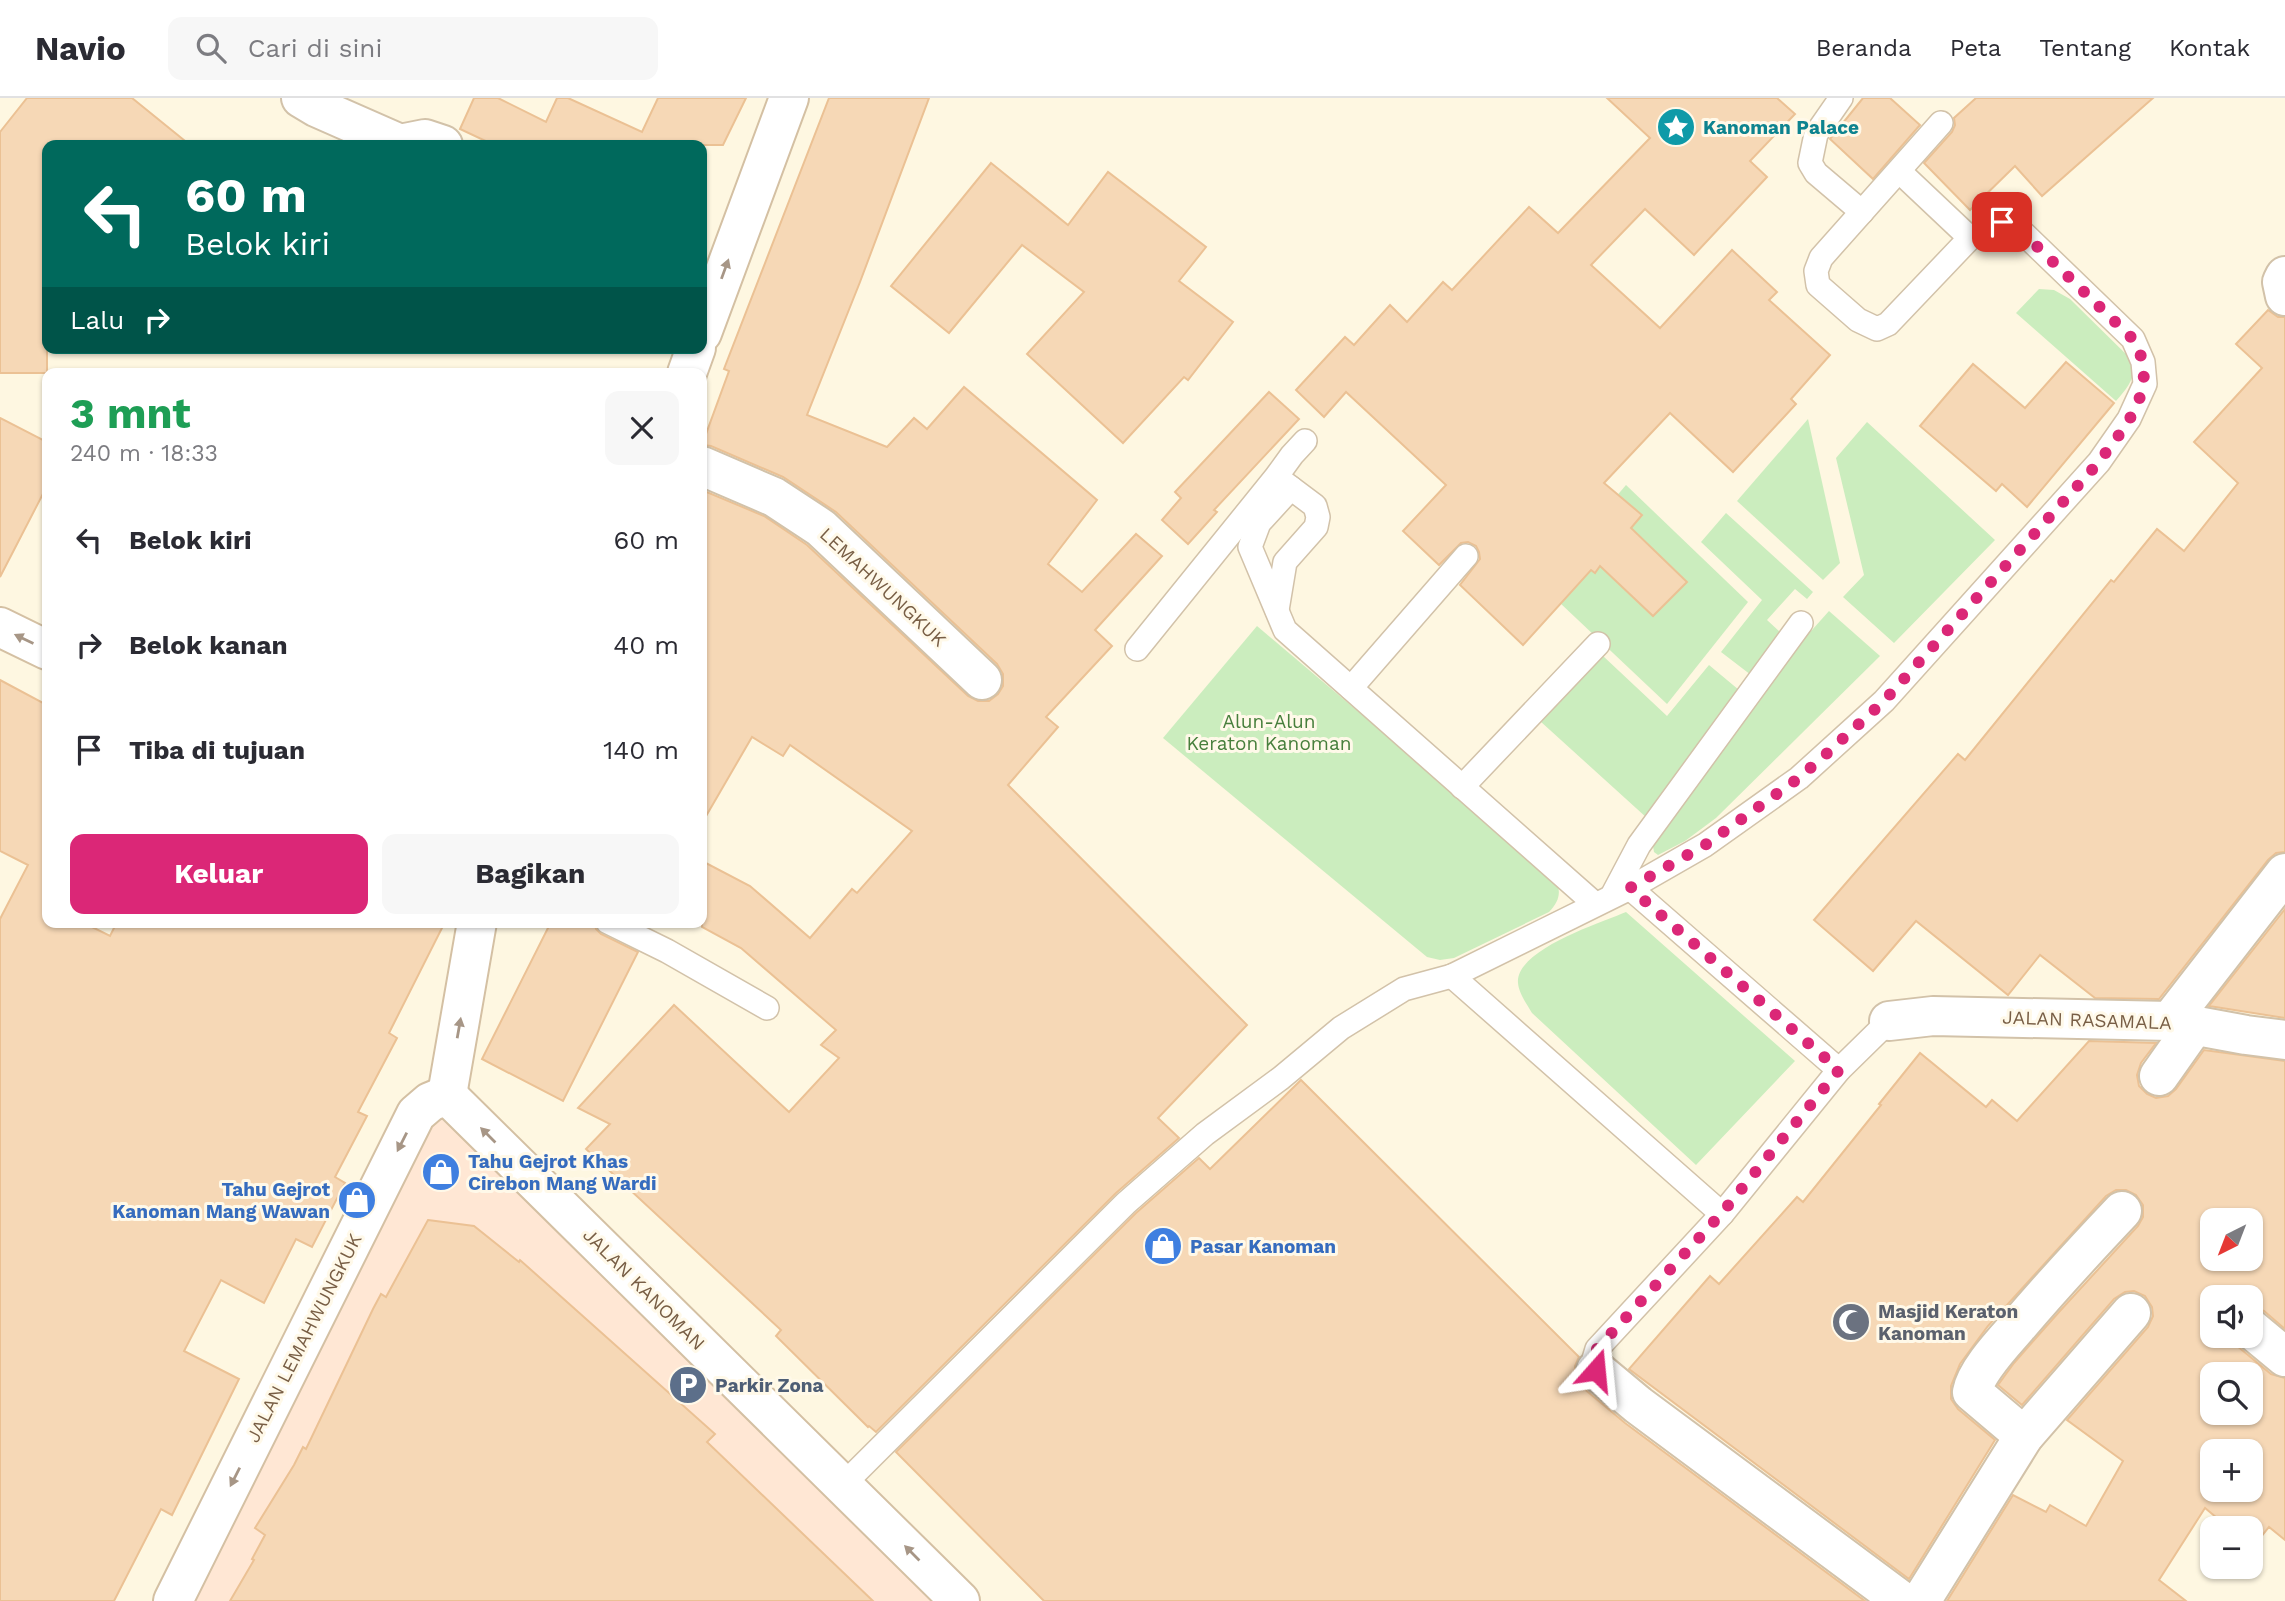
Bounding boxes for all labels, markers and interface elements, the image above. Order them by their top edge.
search box [168,17,658,80]
text: Navio [35,29,126,68]
icon: search [192,29,230,67]
text: Cari di sini [248,33,382,63]
text: Beranda [1816,34,1912,62]
text: Peta [1950,34,2001,62]
text: Tentang [2039,34,2131,62]
text: Kontak [2169,34,2250,62]
place icon: Kanoman Palace [1655,106,1697,148]
place label: Kanoman Palace [1703,116,1859,139]
text: 60 m [185,166,307,224]
icon: left [70,168,161,259]
pin [1972,192,2032,252]
icon: arrive [1983,203,2021,241]
text: Belok kiri [185,225,330,263]
one-way arrow [720,258,731,279]
icon: right [138,301,176,339]
text: Lalu [70,305,124,335]
text: 3 mnt [70,389,191,438]
button: close [605,391,679,465]
text: 240 m · 18:33 [70,440,218,467]
icon: left [70,521,108,559]
street label: LEMAHWUNGKUK [815,523,951,651]
text: Belok kiri [129,525,252,555]
text: 60 m [613,525,679,555]
icon: right [70,626,108,664]
text: Belok kanan [129,630,288,660]
text: 40 m [613,630,679,660]
one-way arrow [14,633,34,645]
park label: Alun-Alun Keraton Kanoman [1187,710,1351,755]
icon: arrive [70,731,108,769]
text: Tiba di tujuan [129,735,305,765]
text: 140 m [603,735,679,765]
button: Keluar [70,834,368,914]
button: Bagikan [382,834,679,914]
street label: JALAN RASAMALA [2002,1006,2173,1034]
one-way arrow [454,1016,465,1038]
one-way arrow [480,1127,497,1144]
one-way arrow [397,1132,408,1152]
place label: Tahu Gejrot Khas Cirebon Mang Wardi [468,1150,656,1195]
shop icon: Tahu Gejrot Khas Cirebon Mang Wardi [420,1151,462,1193]
place label: Tahu Gejrot Kanoman Mang Wawan [112,1178,331,1223]
shop icon: Tahu Gejrot Kanoman Mang Wawan [336,1179,378,1221]
north arrow [2200,1208,2263,1270]
map controls [2200,1208,2263,1579]
street label: JALAN KANOMAN [578,1223,710,1355]
shop icon: Pasar Kanoman [1142,1225,1184,1267]
street label: JALAN LEMAHWUNGKUK [241,1230,367,1446]
place label: Pasar Kanoman [1190,1235,1336,1258]
button: sound [2200,1285,2263,1348]
place label: Masjid Keraton Kanoman [1878,1300,2018,1345]
mosque icon: Masjid Keraton Kanoman [1830,1301,1872,1343]
position arrow [1559,1333,1633,1407]
button: search [2200,1362,2263,1425]
parking icon: Parkir Zona [667,1364,709,1406]
place label: Parkir Zona [715,1374,824,1397]
button: + [2200,1439,2263,1502]
one-way arrow [229,1467,240,1487]
button: − [2200,1516,2263,1579]
one-way arrow [904,1545,920,1561]

